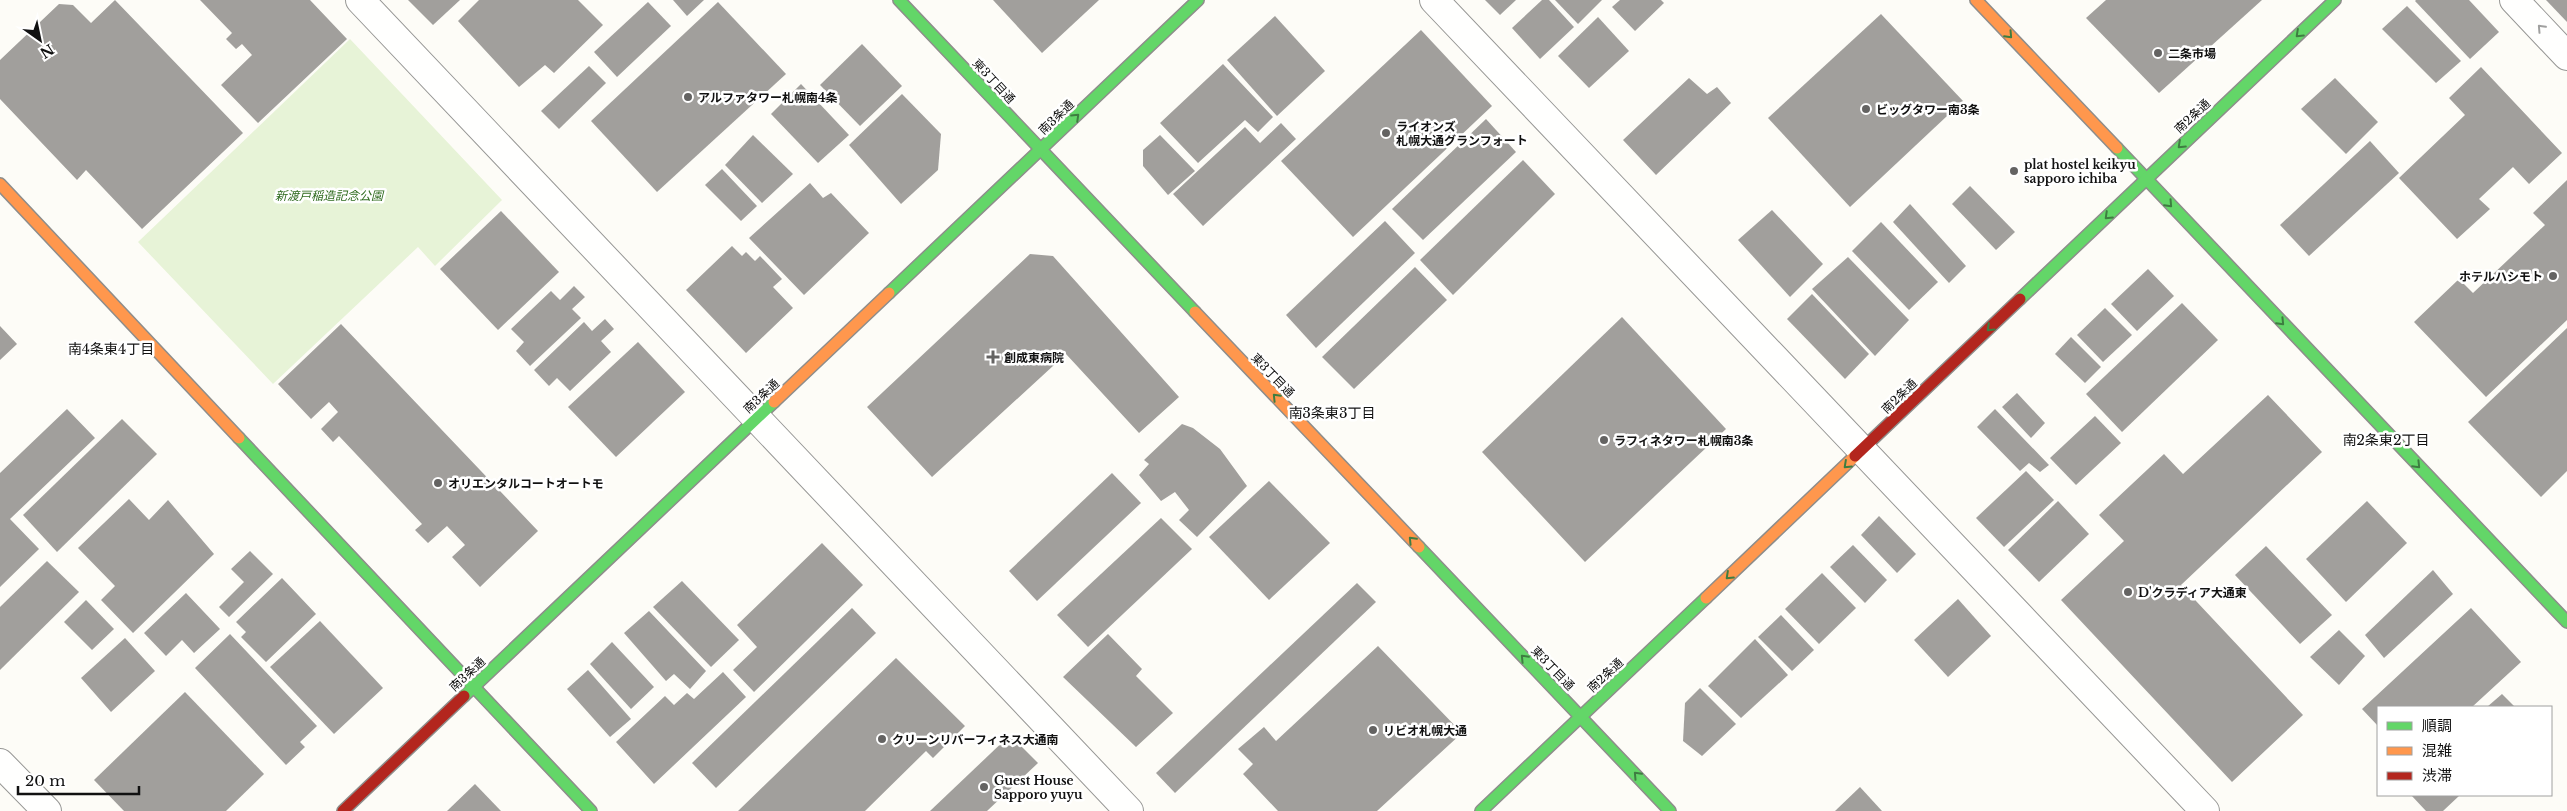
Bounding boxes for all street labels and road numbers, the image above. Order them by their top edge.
street label: 東3丁目通 [970,56,1018,106]
street label: 南2条通 [2171,96,2213,136]
street label: 南3条通 [1035,97,1077,137]
street label: 東3丁目通 [1248,350,1298,400]
street label: 南3条通 [740,376,782,416]
street label: 南2条通 [1878,376,1920,416]
street label: 東3丁目通 [1528,643,1578,693]
street label: 南3条通 [446,654,488,694]
street label: 南2条通 [1584,655,1626,695]

